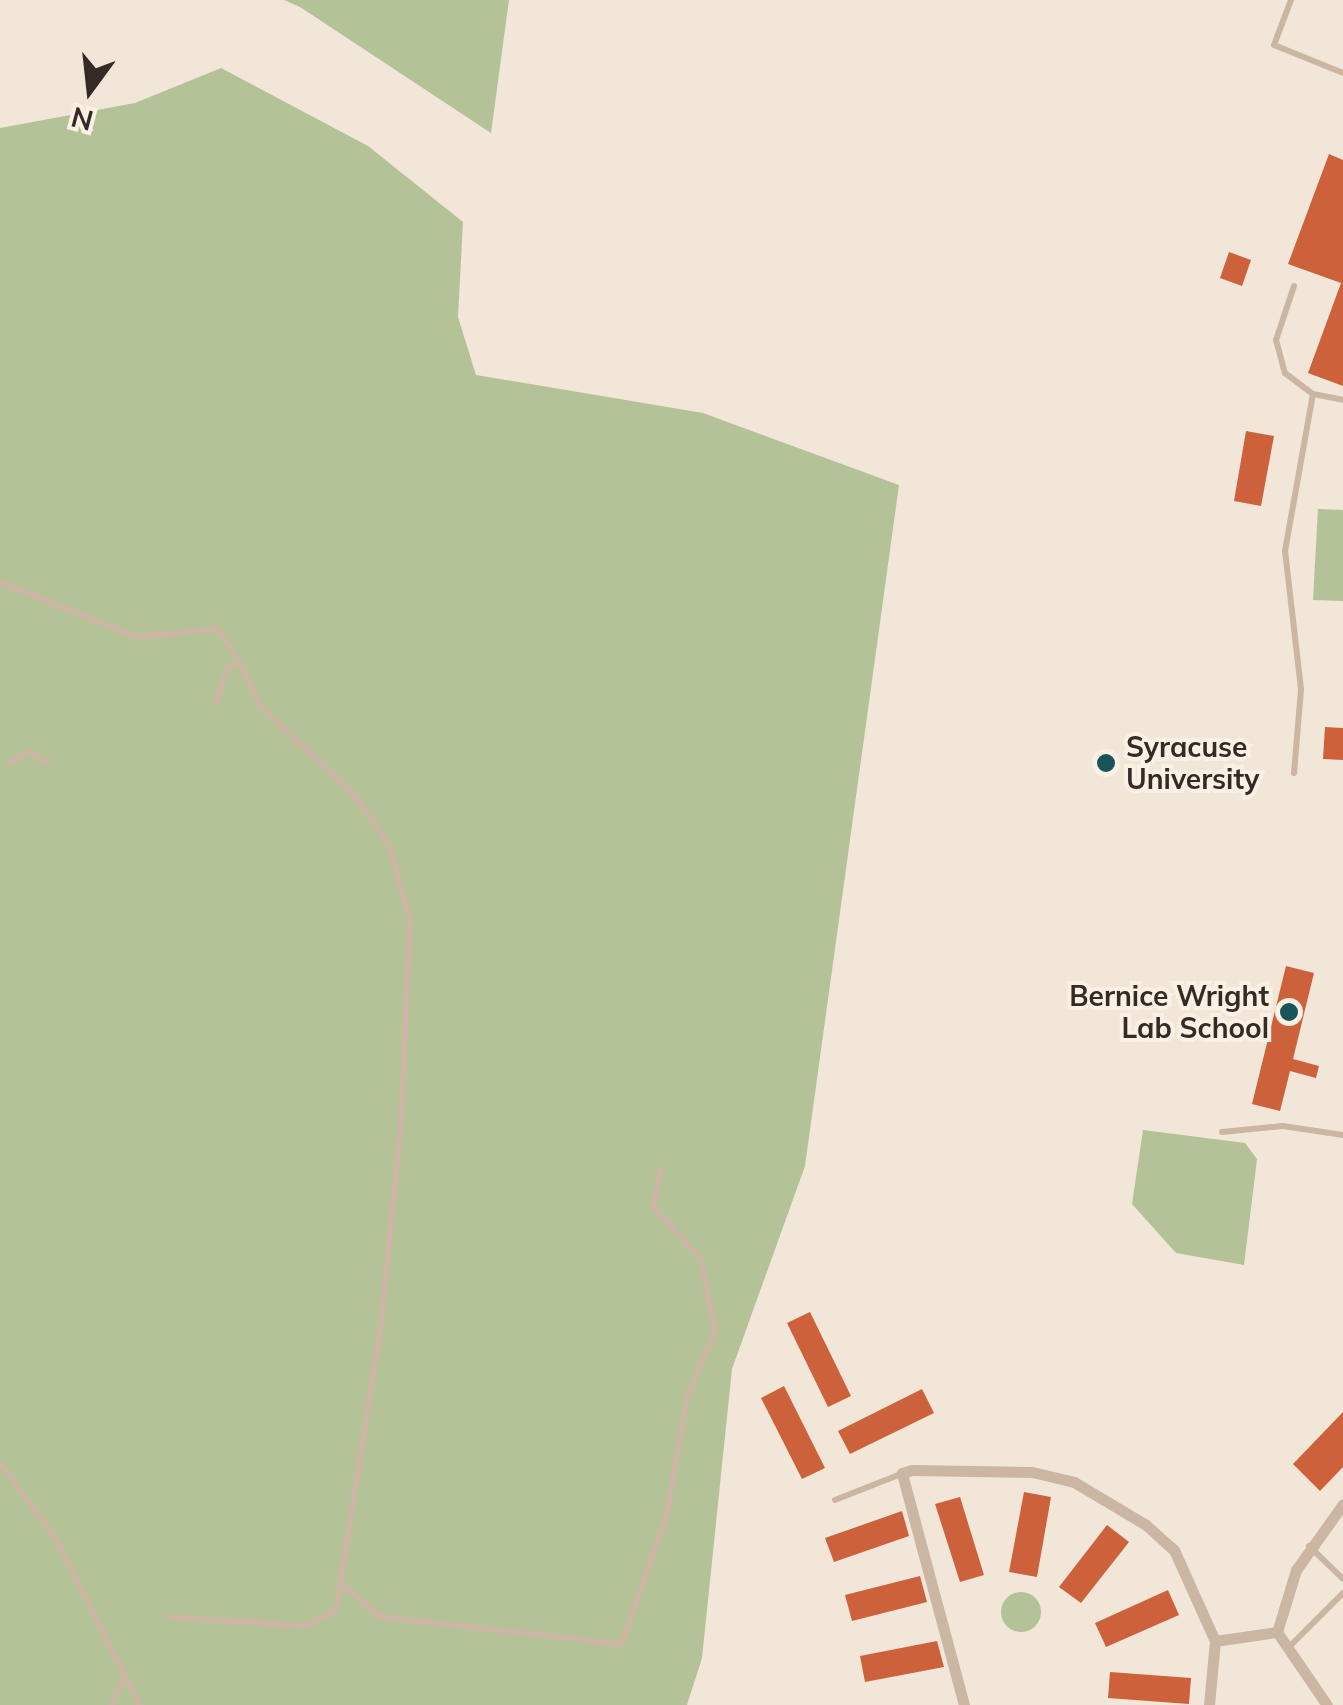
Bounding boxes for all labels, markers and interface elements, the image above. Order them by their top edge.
north arrow [40,40,140,140]
text: N [67,100,97,139]
place label: Syracuse University [1126,730,1259,796]
marker: Syracuse University [1095,752,1117,774]
place label: Bernice Wright Lab School [1069,979,1269,1045]
marker: Bernice Wright Lab School [1278,1001,1300,1023]

